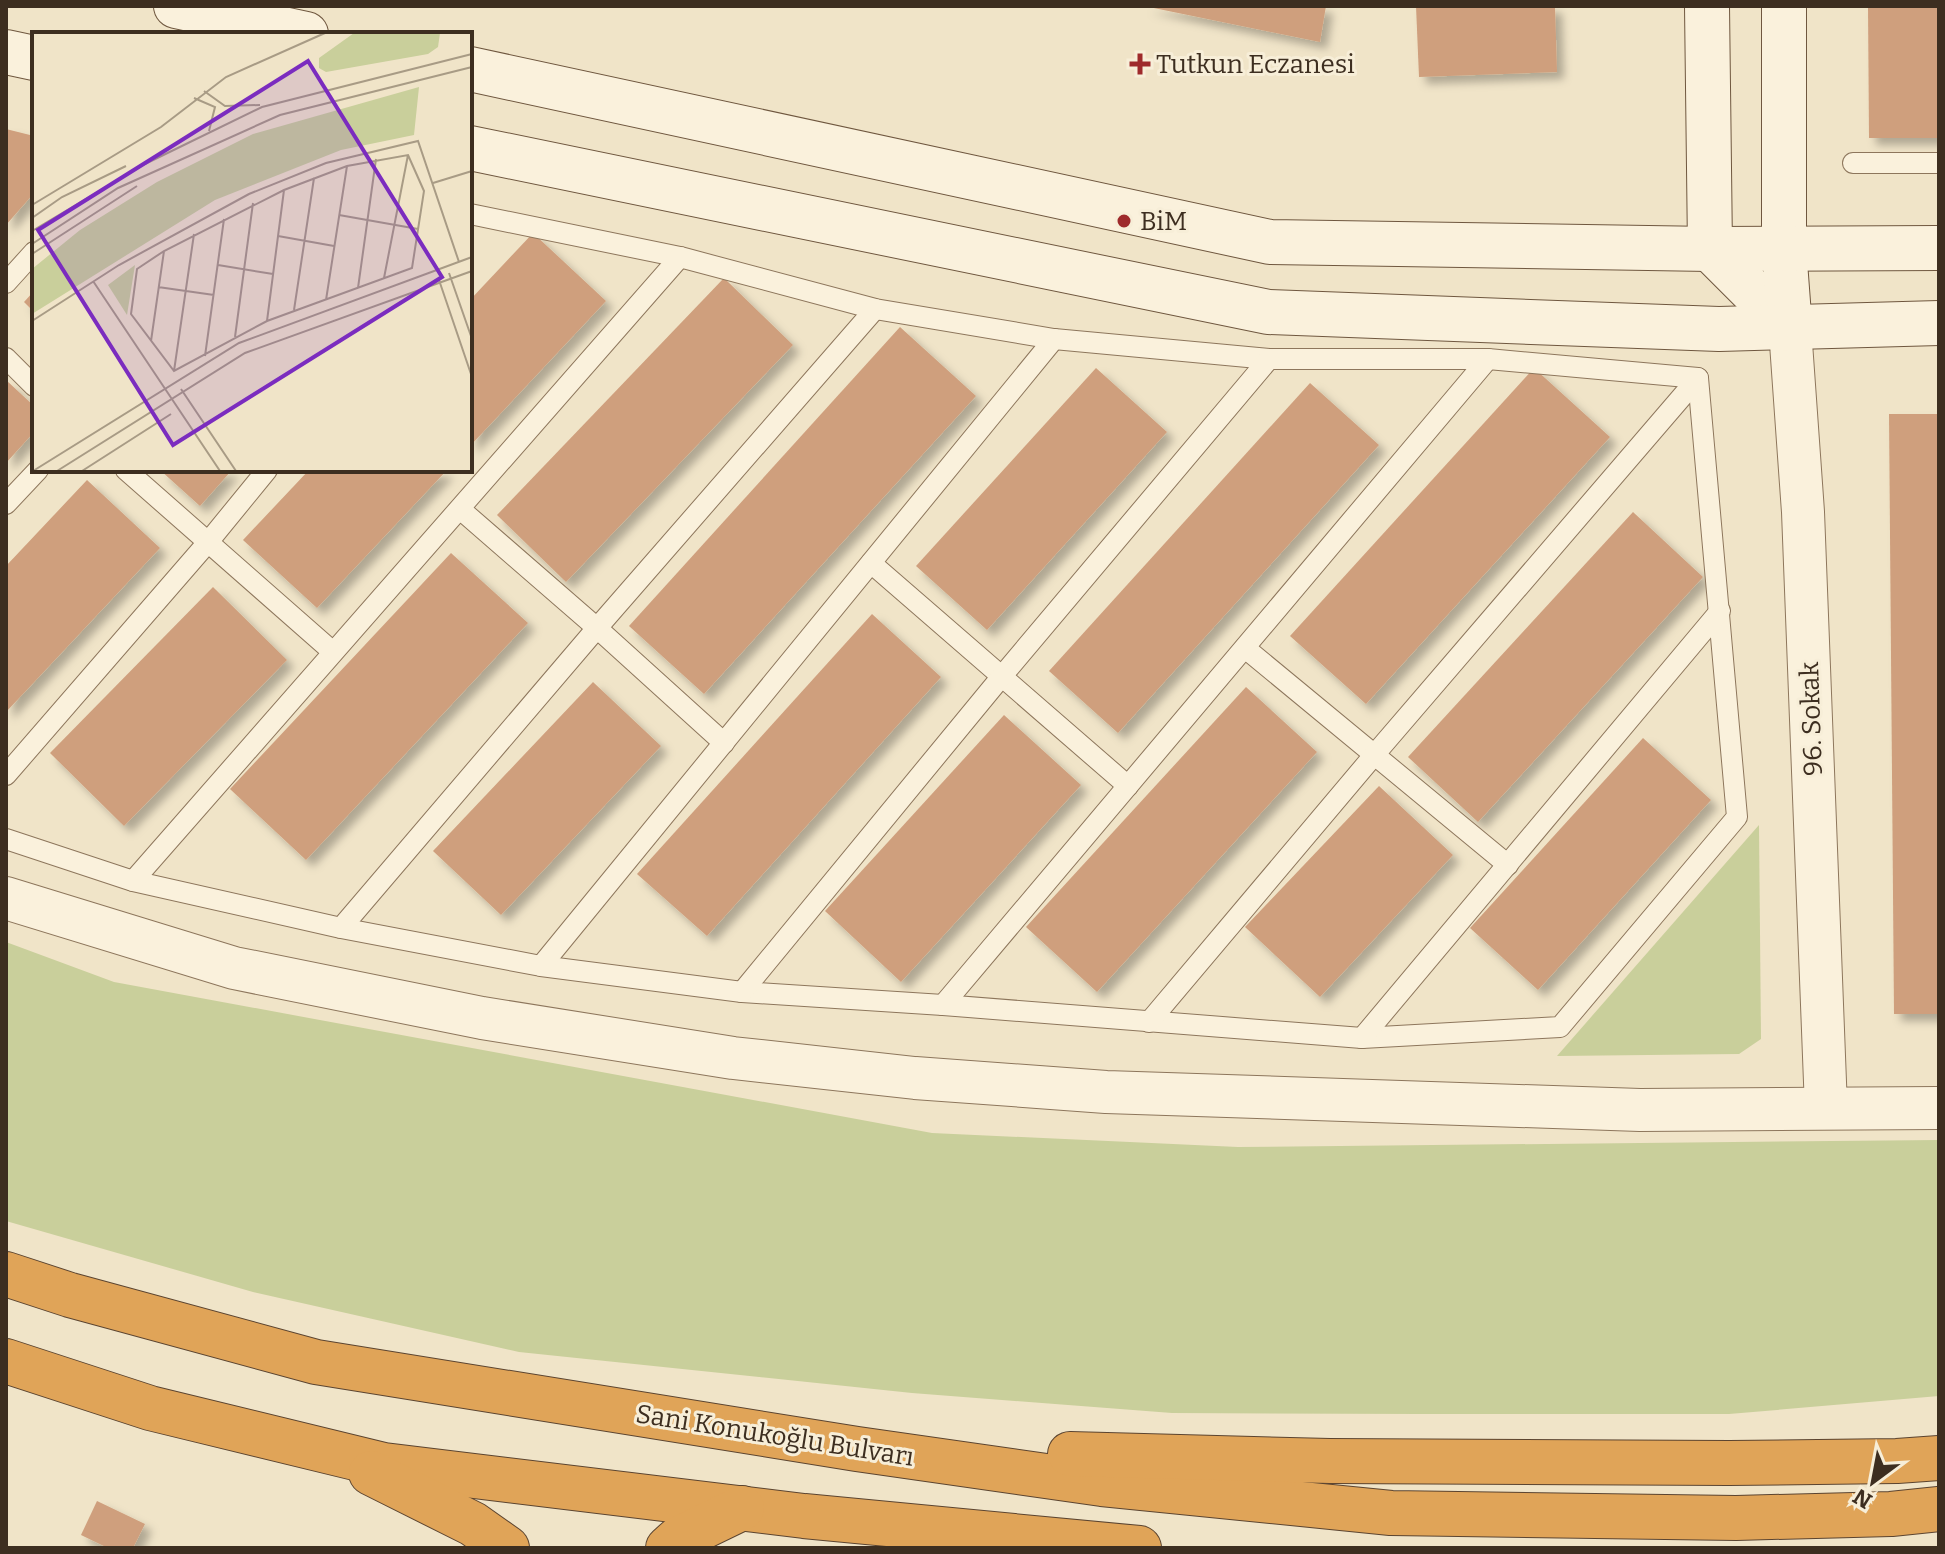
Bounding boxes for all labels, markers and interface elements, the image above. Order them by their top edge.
inset map [32,32,472,472]
place label: Tutkun Eczanesi [1156,49,1355,80]
marker: Tutkun Eczanesi [1131,55,1149,73]
place label: BiM [1140,206,1187,237]
marker: BiM [1115,212,1133,230]
street label: 96. Sokak [1794,661,1829,777]
street label: Sani Konukoğlu Bulvarı [634,1398,916,1473]
north arrow [1833,1442,1913,1522]
text: N [1848,1483,1877,1514]

